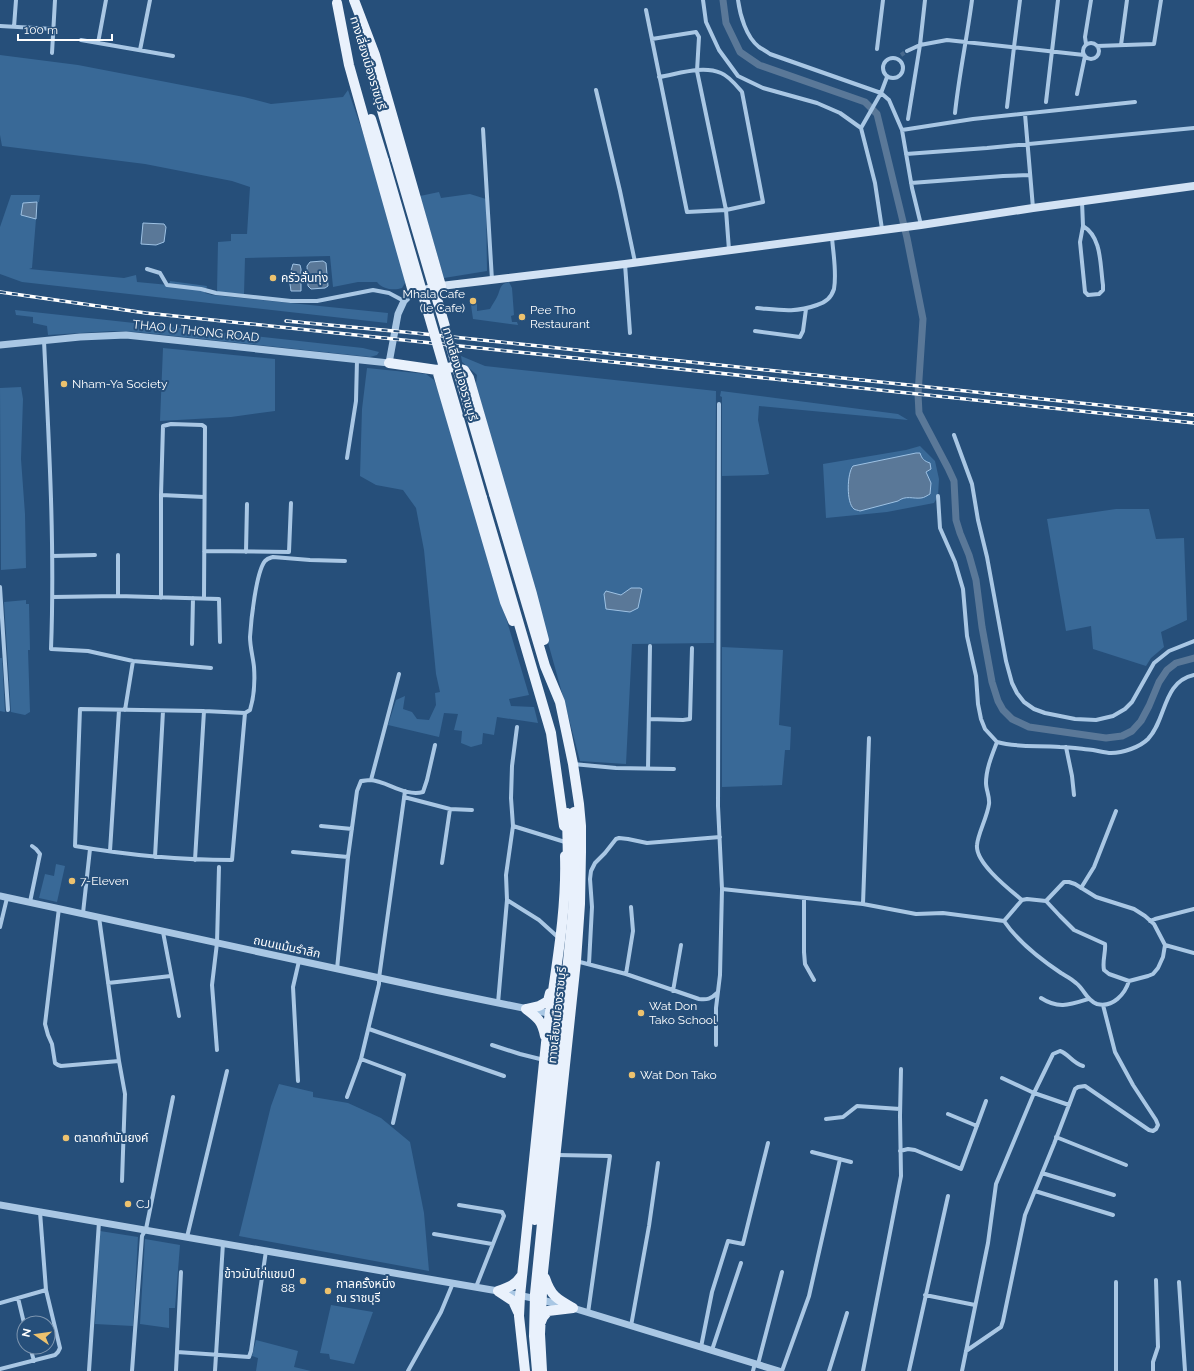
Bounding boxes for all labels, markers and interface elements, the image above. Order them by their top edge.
street label: ทางเลี่ยงเมืองราชบุรี [347,14,391,112]
scale bar [18,16,112,42]
text: 100 m [24,23,58,37]
place label: ครัวลั่นทุ่ง [281,270,328,285]
marker: ครัวลั่นทุ่ง [268,273,278,283]
place label: Mhala Cafe (le Cafe) [403,287,465,315]
marker: Mhala Cafe (le Cafe) [468,296,478,306]
place label: Pee Tho Restaurant [530,303,590,331]
marker: Pee Tho Restaurant [517,312,527,322]
street label: THAO U THONG ROAD [132,317,260,345]
street label: ทางเลี่ยงเมืองราชบุรี [440,325,482,423]
place label: Nham-Ya Society [72,377,168,391]
marker: Nham-Ya Society [59,379,69,389]
place label: 7-Eleven [80,874,129,888]
marker: 7-Eleven [67,876,77,886]
street label: ถนนแม้นรำลึก [252,933,322,961]
street label: ทางเลี่ยงเมืองราชบุรี [543,966,569,1064]
place label: Wat Don Tako School [649,999,717,1027]
marker: Wat Don Tako School [636,1008,646,1018]
place label: Wat Don Tako [640,1068,717,1082]
marker: Wat Don Tako [627,1070,637,1080]
place label: ตลาดกำนันยงค์ [74,1131,148,1145]
marker: ตลาดกำนันยงค์ [61,1133,71,1143]
place label: CJ [136,1197,150,1211]
marker: CJ [123,1199,133,1209]
place label: ข้าวมันไก่แชมป์ 88 [224,1267,295,1295]
place label: กาลครั้งหนึ่ง ณ ราชบุรี [336,1275,395,1305]
marker: ข้าวมันไก่แชมป์ 88 [298,1276,308,1286]
marker: กาลครั้งหนึ่ง ณ ราชบุรี [323,1286,333,1296]
north arrow [16,1315,56,1355]
text: N [19,1327,34,1338]

